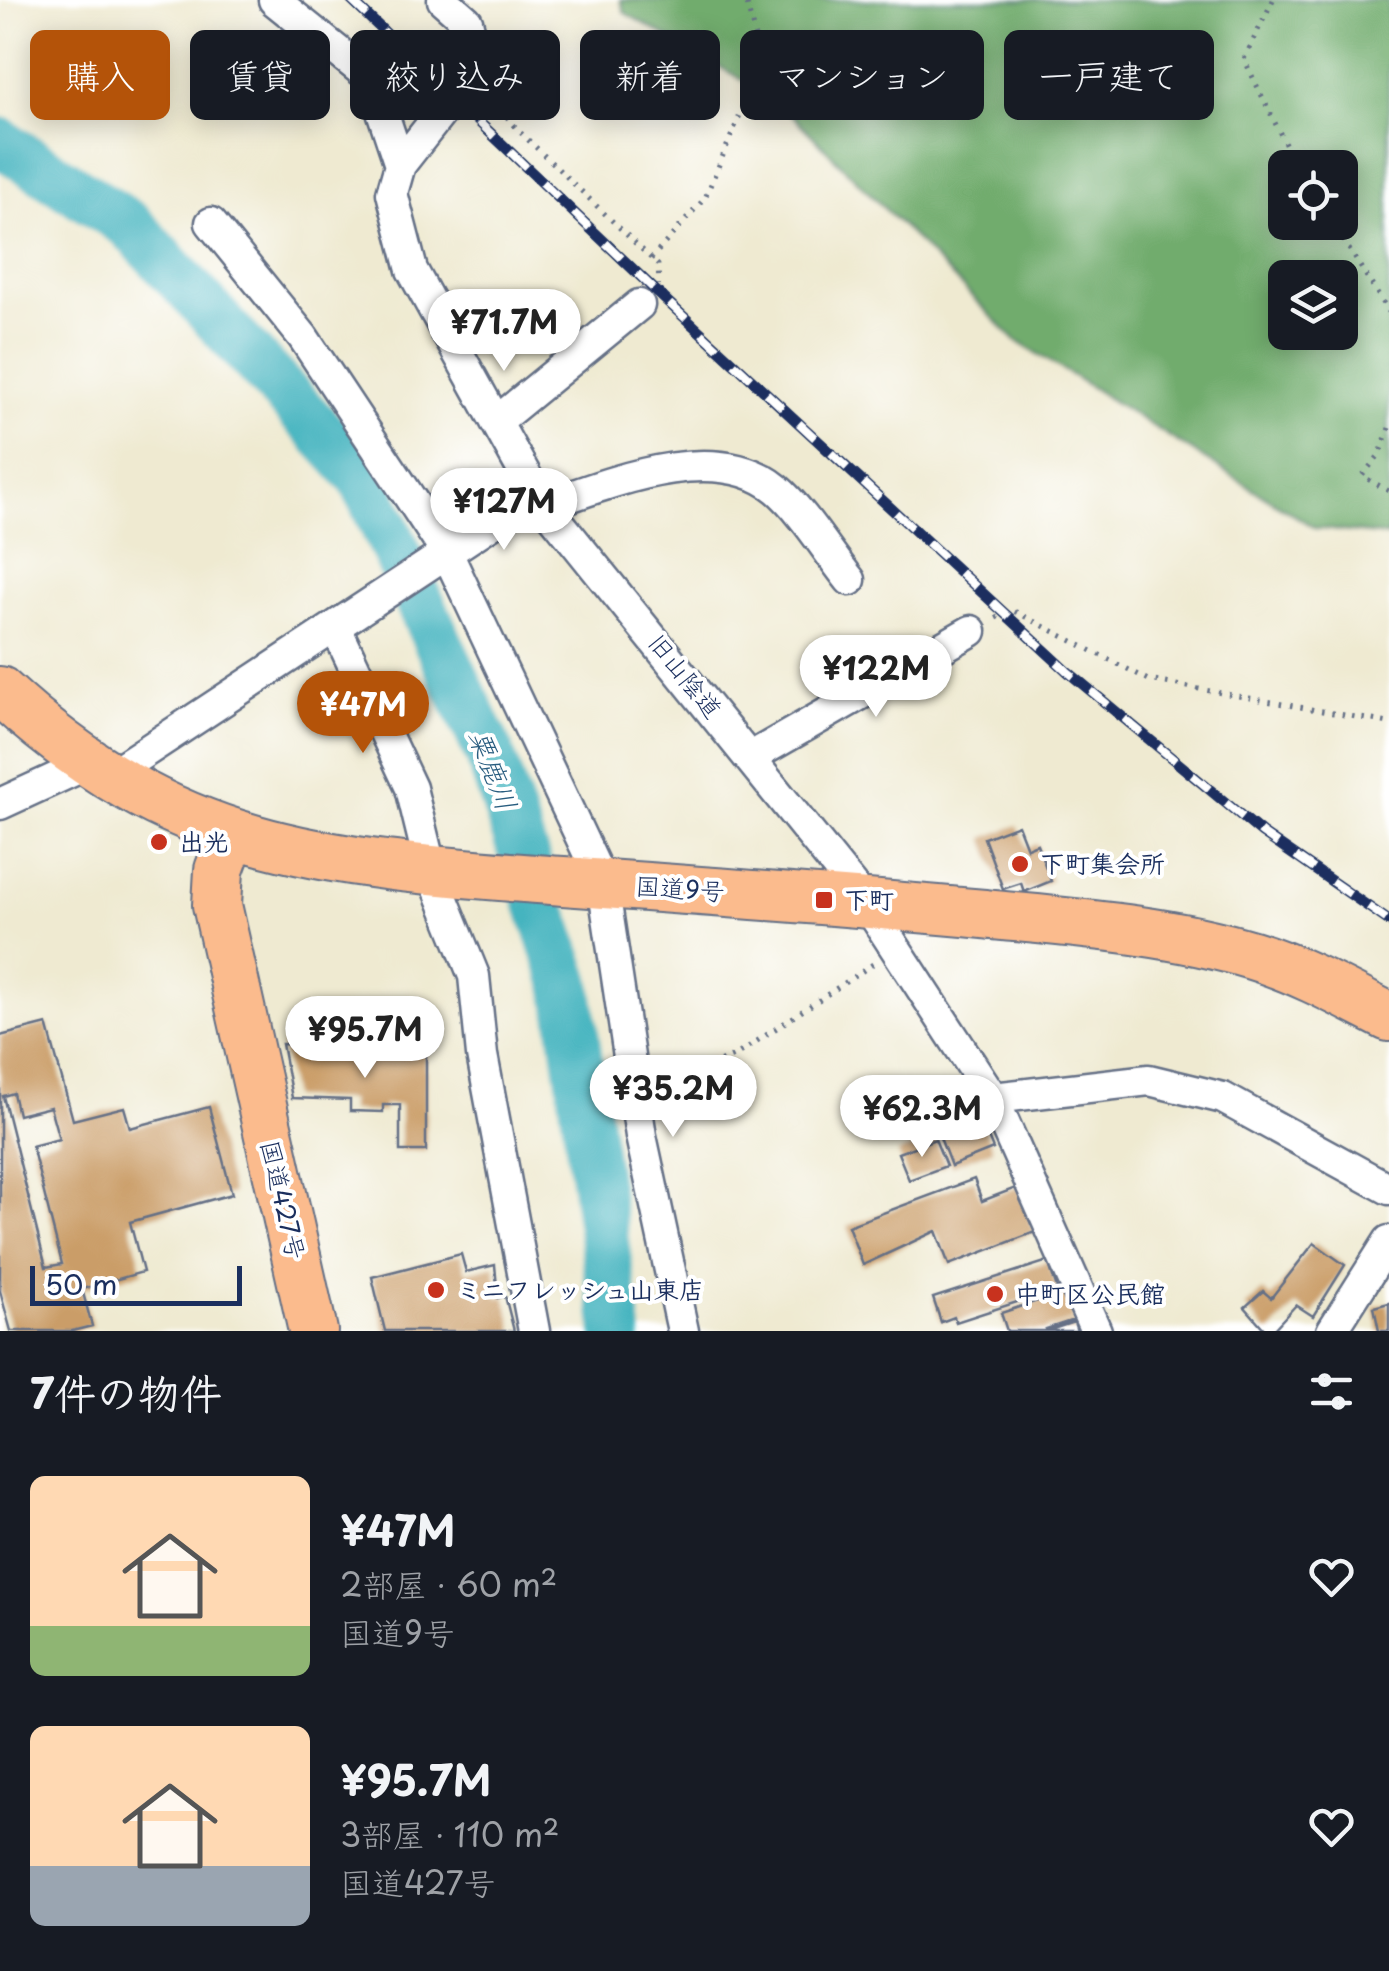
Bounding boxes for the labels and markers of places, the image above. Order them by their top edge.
pin: ¥71.7M [423,289,585,374]
pin: ¥127M [434,468,574,553]
pin: ¥122M [806,635,946,720]
pin: ¥47M [304,671,422,756]
place label: 出光 [179,822,229,860]
marker: 出光 [148,831,170,853]
place label: 下町集会所 [1040,844,1165,882]
marker: 下町集会所 [1009,853,1031,875]
place label: 下町 [844,880,894,918]
marker: 下町 [813,889,835,911]
pin: ¥95.7M [284,996,446,1081]
pin: ¥35.2M [592,1055,754,1140]
pin: ¥62.3M [841,1075,1003,1160]
place label: ミニフレッシュ山東店 [456,1270,704,1308]
place label: 中町区公民館 [1015,1274,1165,1312]
marker: ミニフレッシュ山東店 [425,1279,447,1301]
marker: 中町区公民館 [984,1283,1006,1305]

